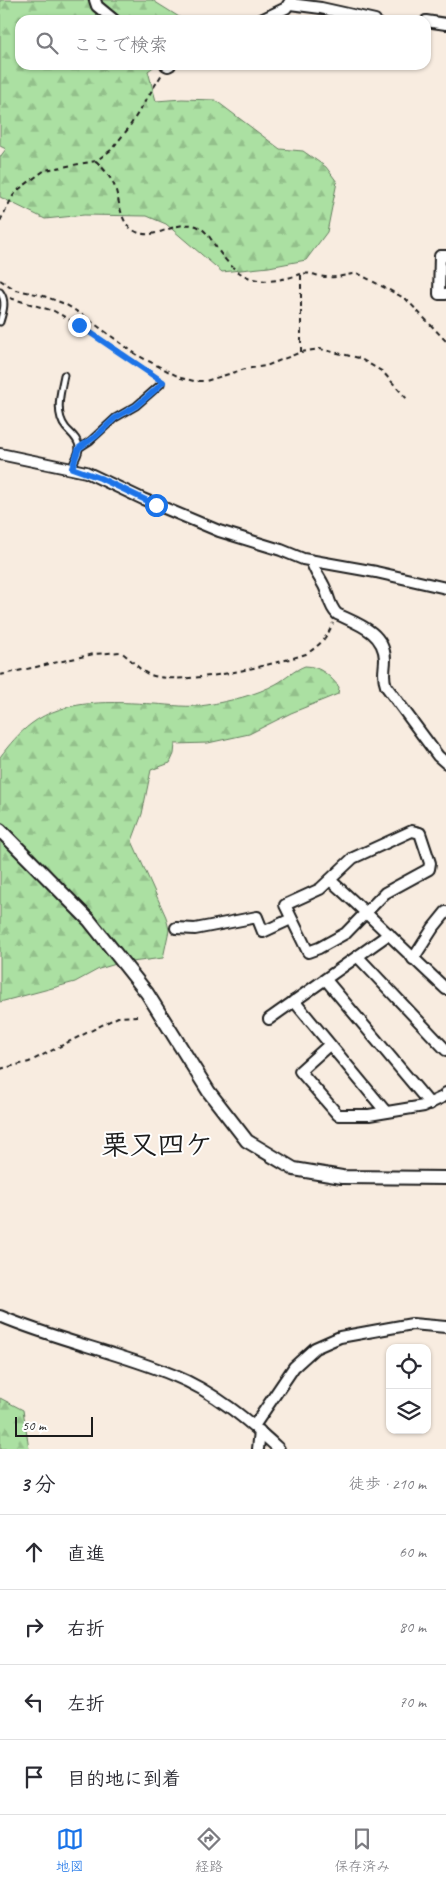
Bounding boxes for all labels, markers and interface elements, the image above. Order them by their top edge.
search box [15,15,431,70]
icon: search [33,29,61,57]
text: ここで検索 [73,33,168,57]
route end [68,314,91,337]
route start [145,494,168,517]
district label: 栗又四ケ [101,1127,213,1162]
map controls [386,1344,431,1434]
button: locate [386,1344,431,1389]
button: layers [386,1389,431,1434]
scale bar [15,1414,92,1437]
text: 50 m [22,1417,46,1434]
text: 3 分 [20,1471,56,1497]
text: 徒歩 · 210 m [349,1474,426,1494]
icon: ahead [20,1538,48,1566]
text: 直進 [67,1542,105,1566]
text: 60 m [399,1542,426,1562]
icon: right [20,1613,48,1641]
text: 右折 [67,1617,105,1641]
text: 80 m [399,1617,426,1637]
icon: left [20,1688,48,1716]
text: 左折 [67,1692,105,1716]
text: 70 m [399,1692,426,1712]
icon: arrive [20,1763,48,1791]
text: 目的地に到着 [67,1767,181,1791]
tab: 地図 [56,1825,84,1875]
tab: 経路 [195,1825,223,1875]
tab: 保存済み [334,1825,390,1875]

